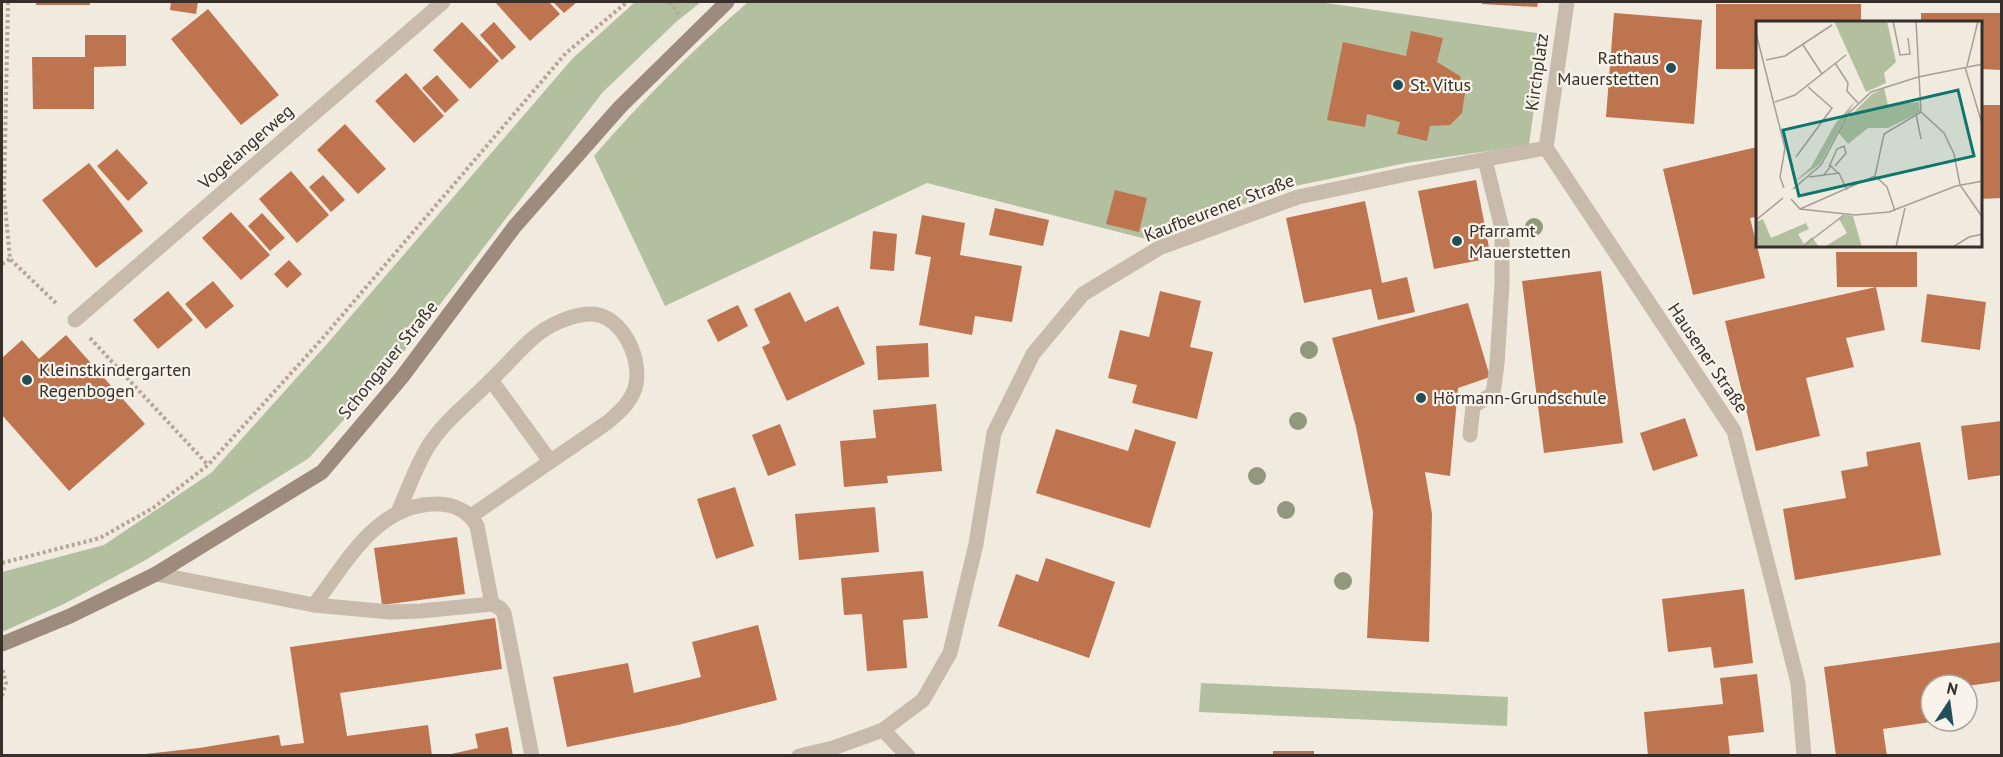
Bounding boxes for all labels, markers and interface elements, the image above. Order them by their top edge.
inset map [1756,21,1982,248]
street label: Kirchplatz [1520,32,1553,112]
place label: Rathaus Mauerstetten [1557,46,1659,90]
marker: Rathaus Mauerstetten [1664,61,1678,75]
place label: St. Vitus [1410,73,1471,96]
marker: St. Vitus [1391,78,1405,92]
street label: Vogelangerweg [193,99,298,195]
street label: Kaufbeurener Straße [1140,168,1297,247]
place label: Pfarramt Mauerstetten [1469,219,1571,263]
marker: Pfarramt Mauerstetten [1450,234,1464,248]
street label: Schongauer Straße [333,296,442,424]
street label: Hausener Straße [1663,298,1754,417]
place label: Kleinstkindergarten Regenbogen [39,358,191,402]
marker: Kleinstkindergarten Regenbogen [20,373,34,387]
place label: Hörmann-Grundschule [1433,386,1607,409]
marker: Hörmann-Grundschule [1414,391,1428,405]
north arrow [1919,673,1979,733]
text: N [1945,677,1960,699]

